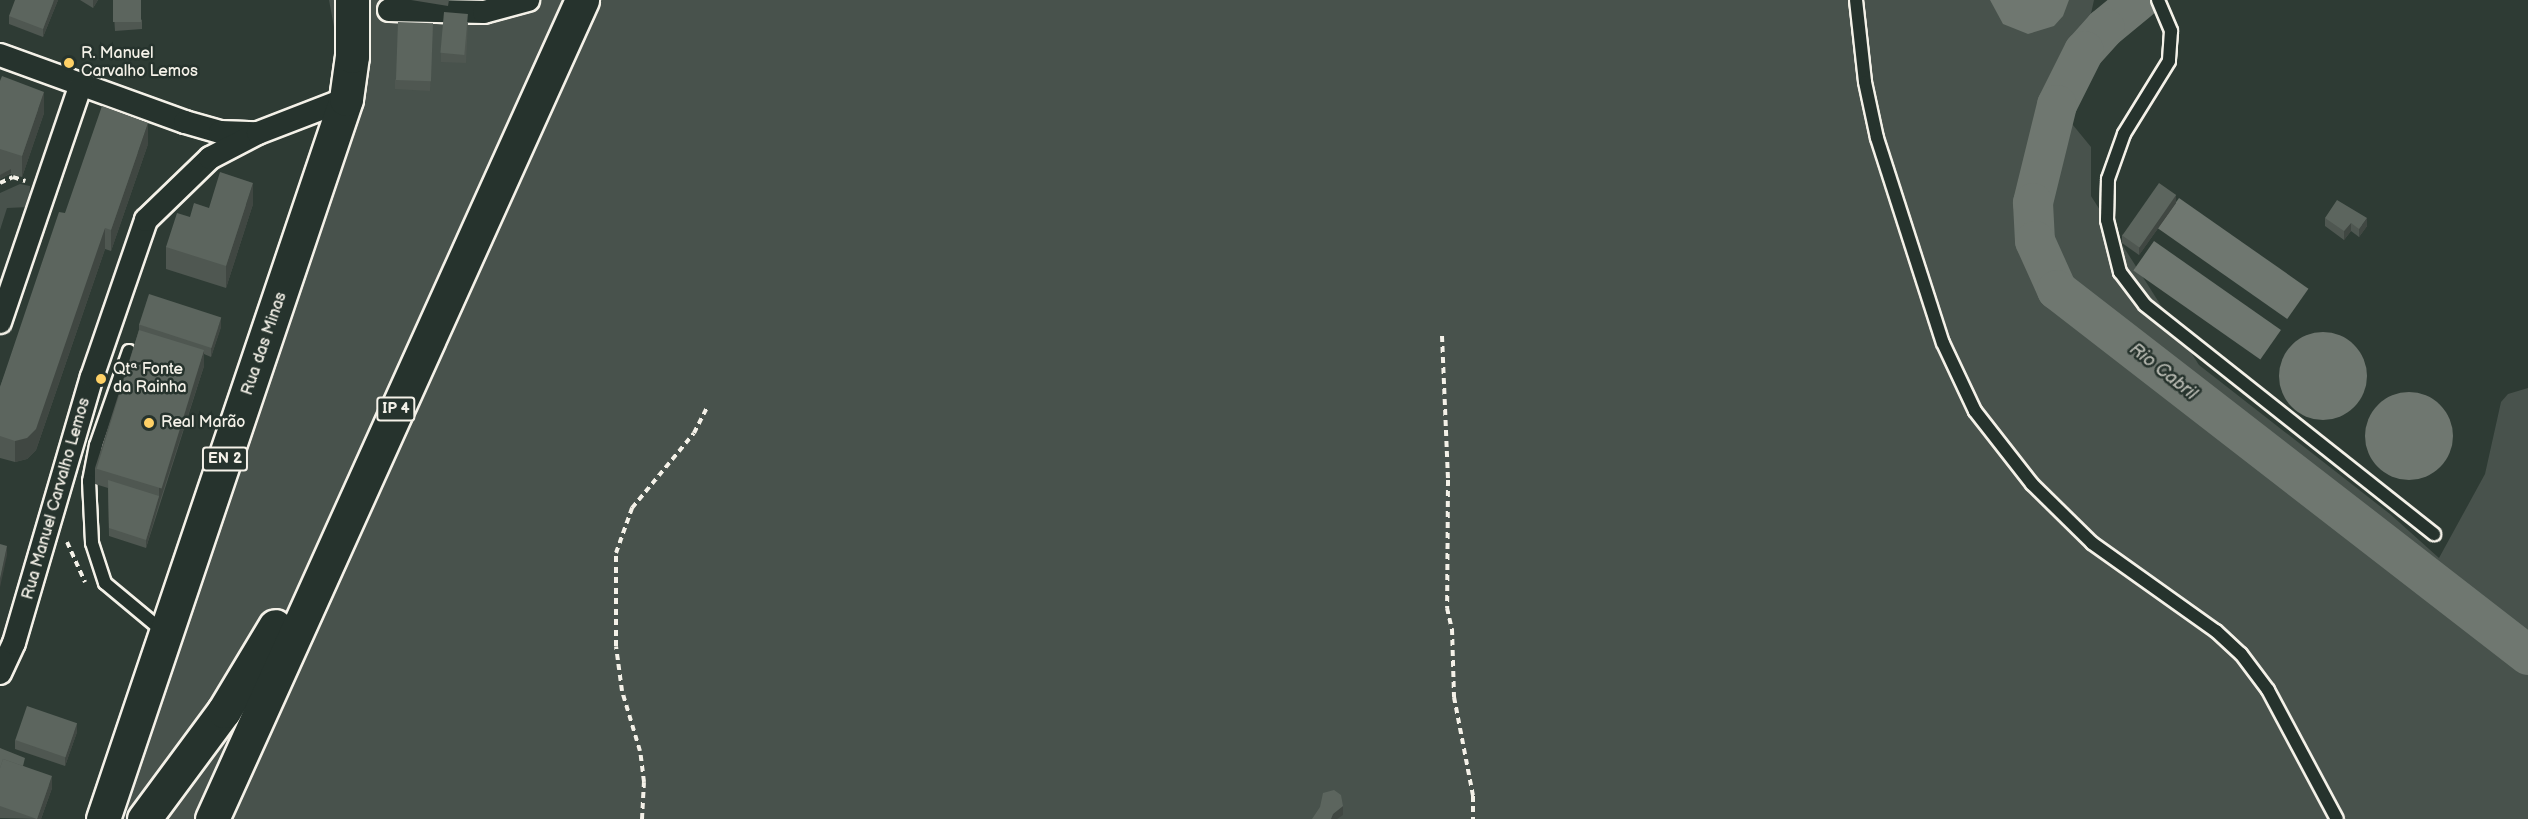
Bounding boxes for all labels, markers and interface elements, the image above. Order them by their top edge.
place label: R. Manuel Carvalho Lemos [81,44,198,82]
marker: R. Manuel Carvalho Lemos [62,56,76,70]
street label: Rua das Minas [238,290,292,398]
water label: Rio Cabril [2125,339,2201,405]
place label: Qtª Fonte da Rainha [113,360,187,398]
marker: Qtª Fonte da Rainha [94,372,108,386]
street label: Rua Manuel Carvalho Lemos [19,396,95,602]
road number: IP 4 [375,397,417,421]
place label: Real Marão [161,413,245,433]
marker: Real Marão [142,416,156,430]
road number: EN 2 [201,447,249,471]

